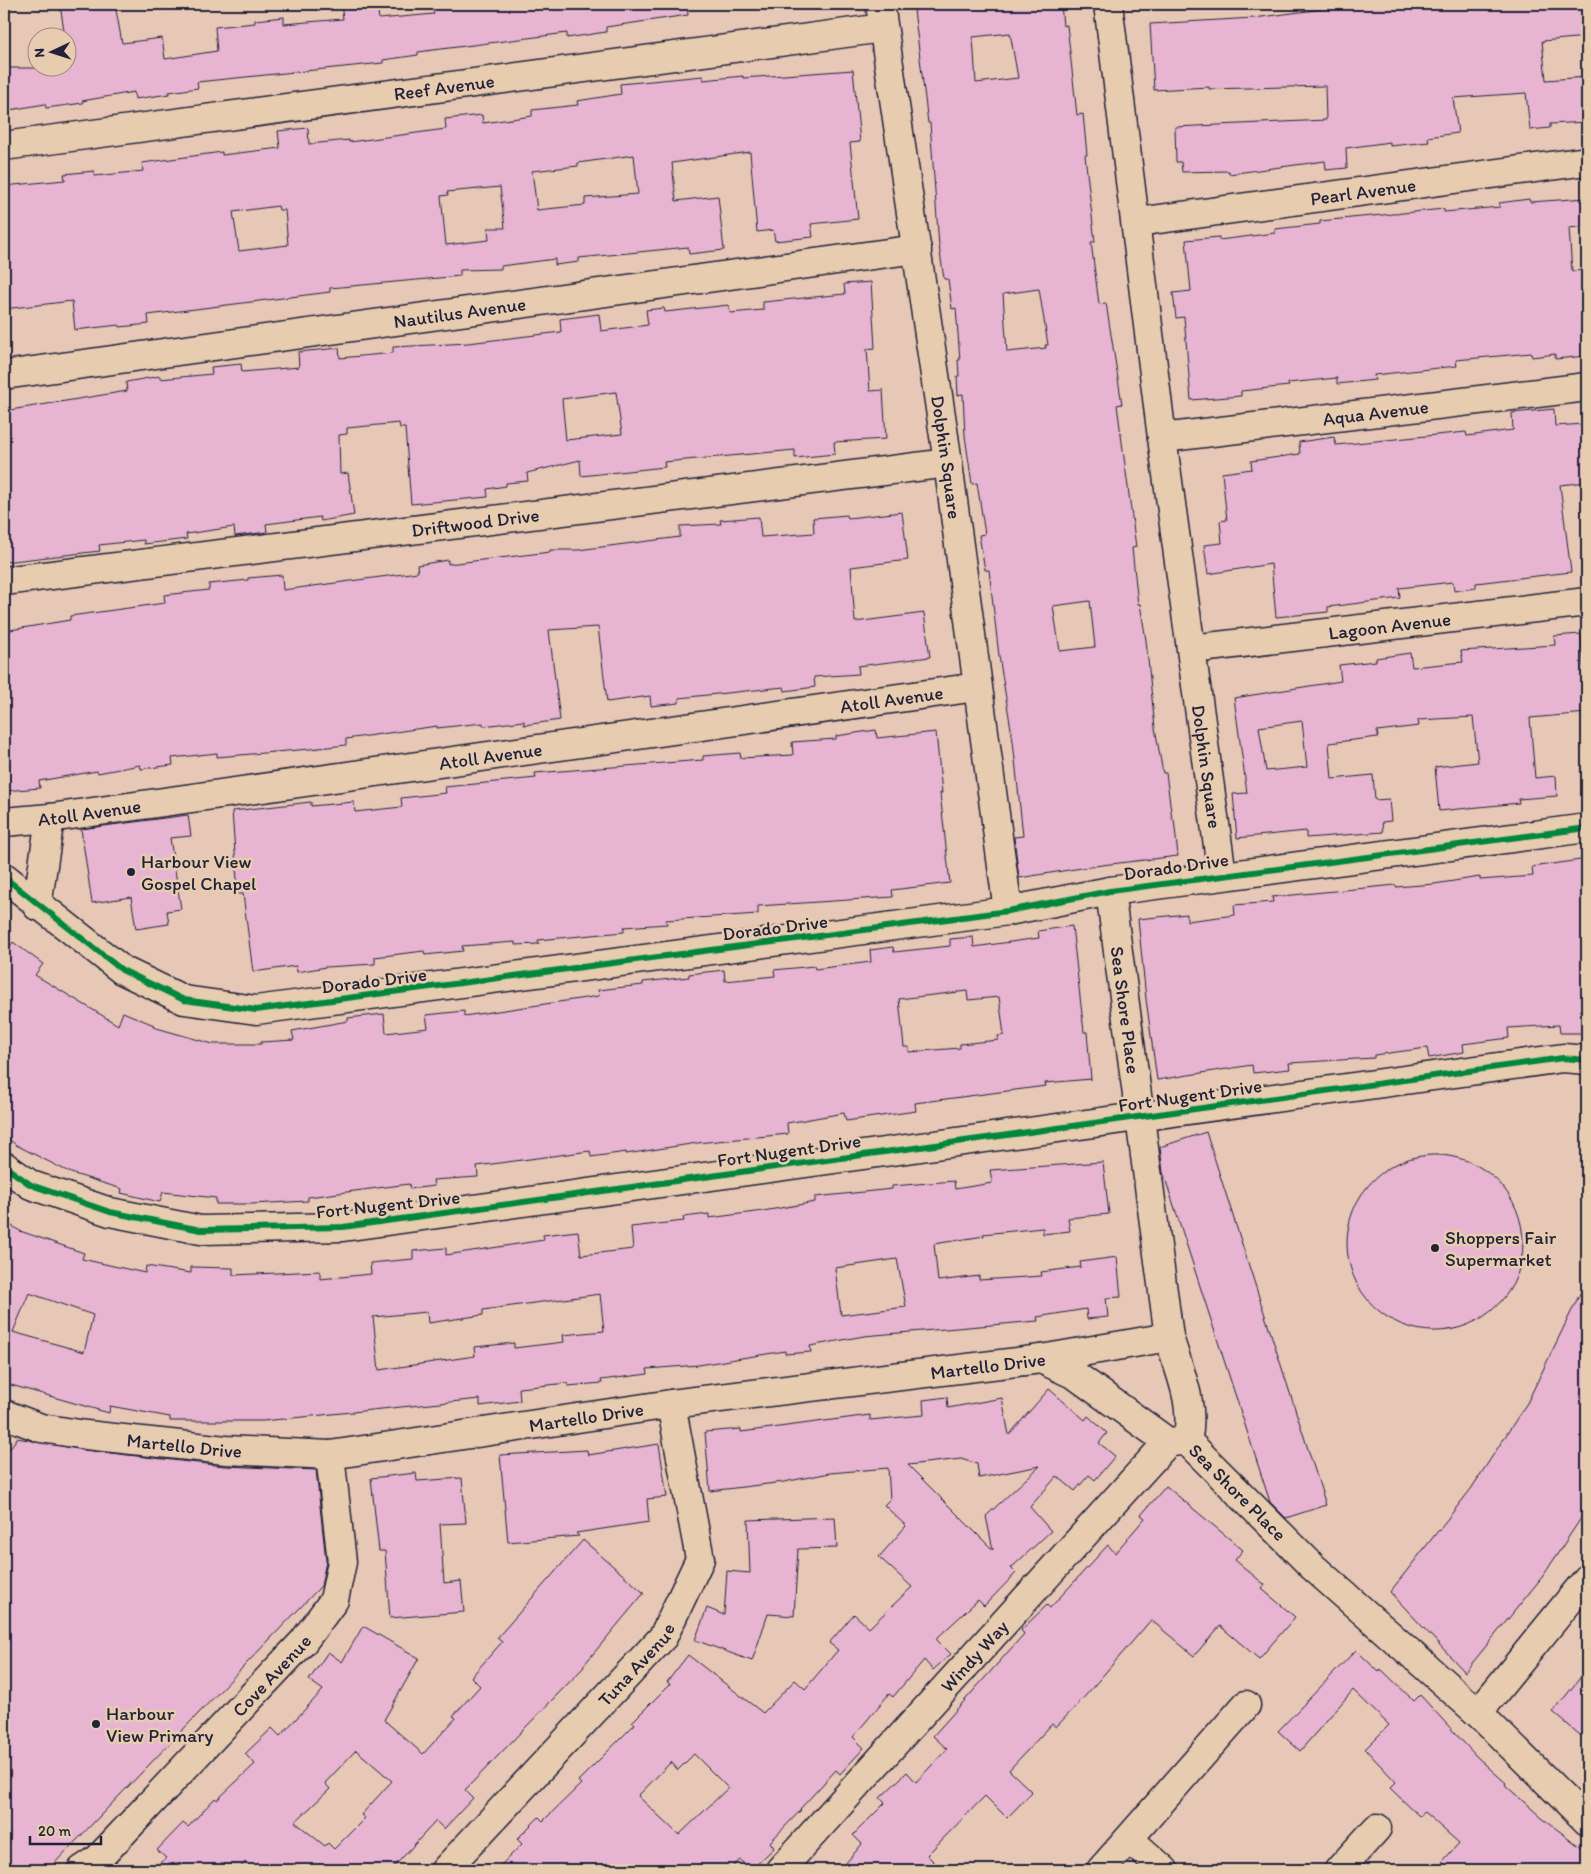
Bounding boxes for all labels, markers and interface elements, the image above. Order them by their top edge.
north arrow [28,28,78,78]
text: N [31,48,48,58]
street label: Reef Avenue [392,69,496,106]
street label: Pearl Avenue [1309,173,1417,210]
street label: Nautilus Avenue [392,292,527,333]
street label: Dolphin Square [926,394,966,520]
street label: Aqua Avenue [1321,395,1430,431]
street label: Driftwood Drive [410,503,541,542]
street label: Lagoon Avenue [1327,607,1452,645]
street label: Atoll Avenue [838,681,945,718]
street label: Dolphin Square [1187,703,1226,830]
street label: Atoll Avenue [437,738,544,775]
street label: Atoll Avenue [37,794,143,831]
street label: Dorado Drive [1122,848,1230,885]
place label: Harbour View Gospel Chapel [141,850,257,895]
marker: Harbour View Gospel Chapel [125,866,137,878]
street label: Dorado Drive [721,910,829,945]
street label: Sea Shore Place [1105,945,1145,1075]
street label: Dorado Drive [320,963,428,998]
street label: Fort Nugent Drive [1117,1074,1263,1117]
street label: Fort Nugent Drive [716,1129,862,1172]
street label: Fort Nugent Drive [315,1185,461,1224]
place label: Shoppers Fair Supermarket [1445,1226,1557,1271]
marker: Shoppers Fair Supermarket [1429,1242,1441,1254]
street label: Martello Drive [929,1348,1047,1384]
street label: Martello Drive [527,1397,645,1437]
street label: Martello Drive [126,1428,242,1463]
street label: Sea Shore Place [1184,1439,1291,1546]
street label: Windy Way [936,1615,1013,1697]
street label: Tuna Avenue [593,1619,680,1711]
street label: Cove Avenue [228,1630,316,1722]
place label: Harbour View Primary [106,1702,214,1747]
marker: Harbour View Primary [90,1718,102,1730]
scale bar [30,1814,101,1846]
text: 20 m [38,1822,72,1840]

